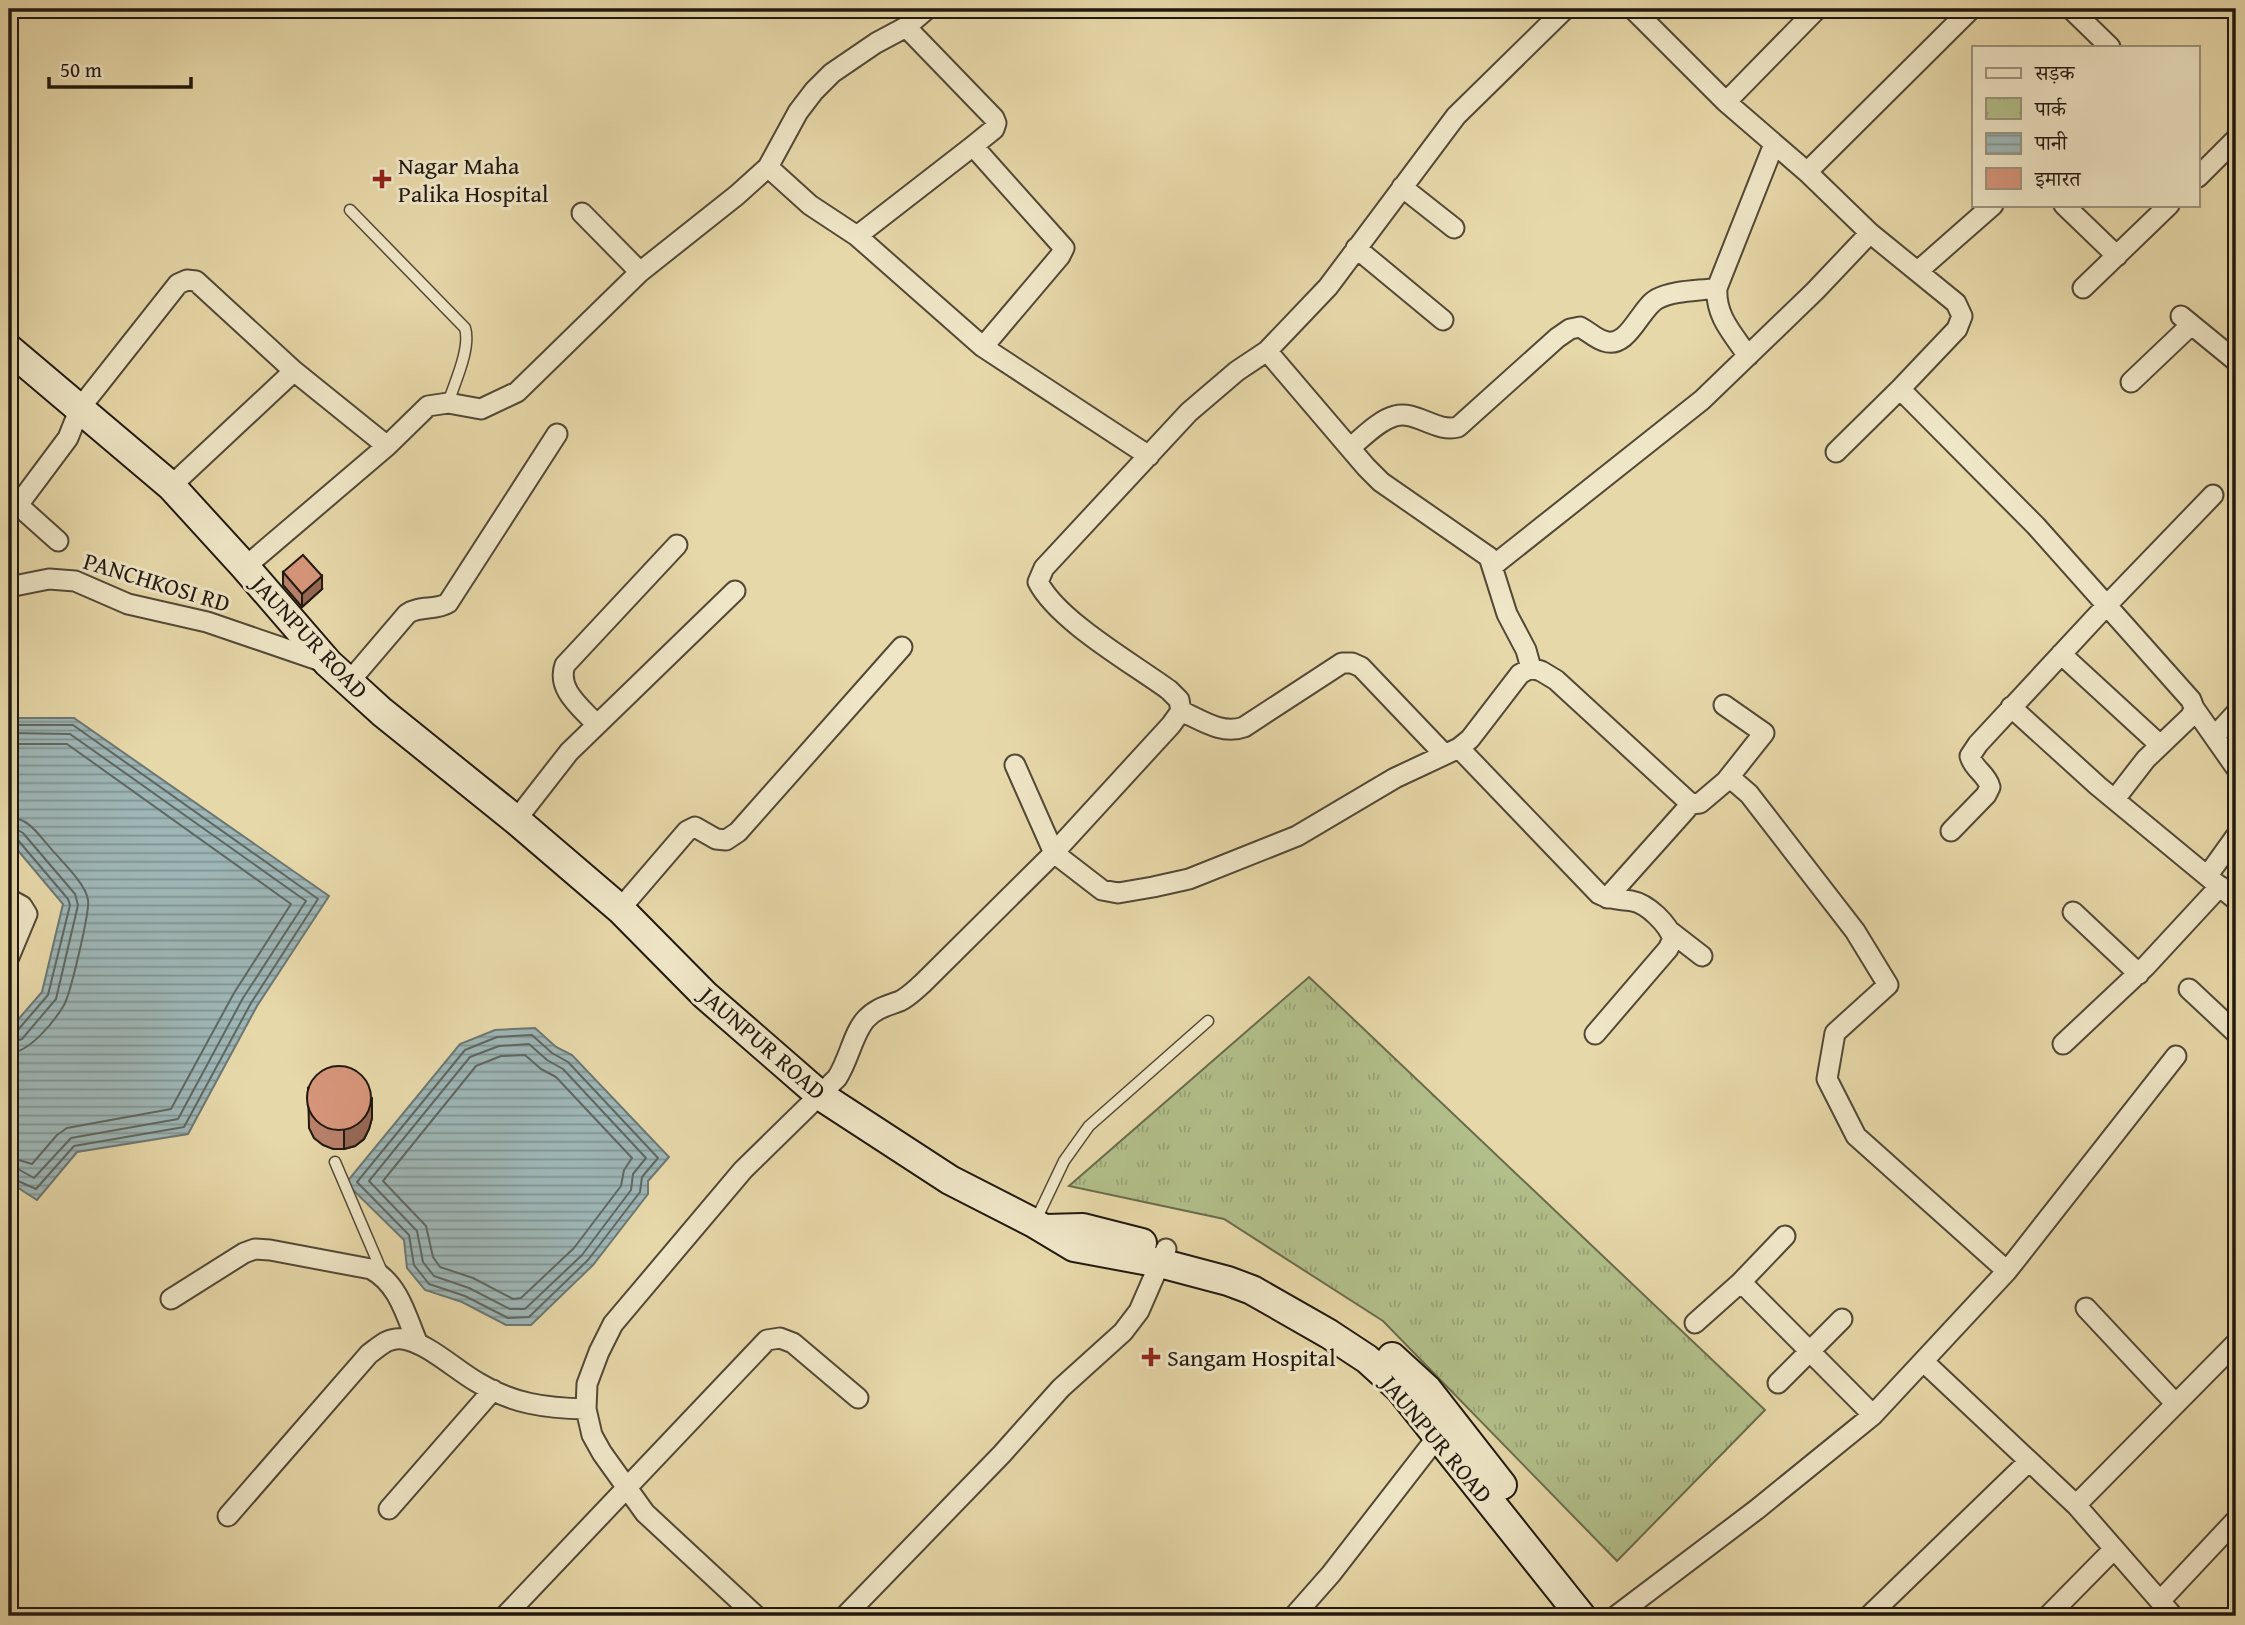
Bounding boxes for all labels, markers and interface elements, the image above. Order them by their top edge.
scale bar [49,46,191,90]
legend [1972,46,2200,206]
text: 50 m [60,54,102,85]
text: सड़क [2034,57,2075,88]
text: पार्क [2034,93,2067,124]
text: पानी [2034,127,2068,158]
place label: Nagar Maha Palika Hospital [398,148,549,211]
text: इमारत [2034,163,2082,194]
marker: Nagar Maha Palika Hospital [372,169,392,189]
street label: PANCHKOSI RD [79,543,235,621]
street label: JAUNPUR ROAD [242,565,376,706]
street label: JAUNPUR ROAD [690,976,834,1108]
place label: Sangam Hospital [1167,1340,1336,1375]
marker: Sangam Hospital [1141,1347,1161,1367]
street label: JAUNPUR ROAD [1371,1365,1501,1511]

